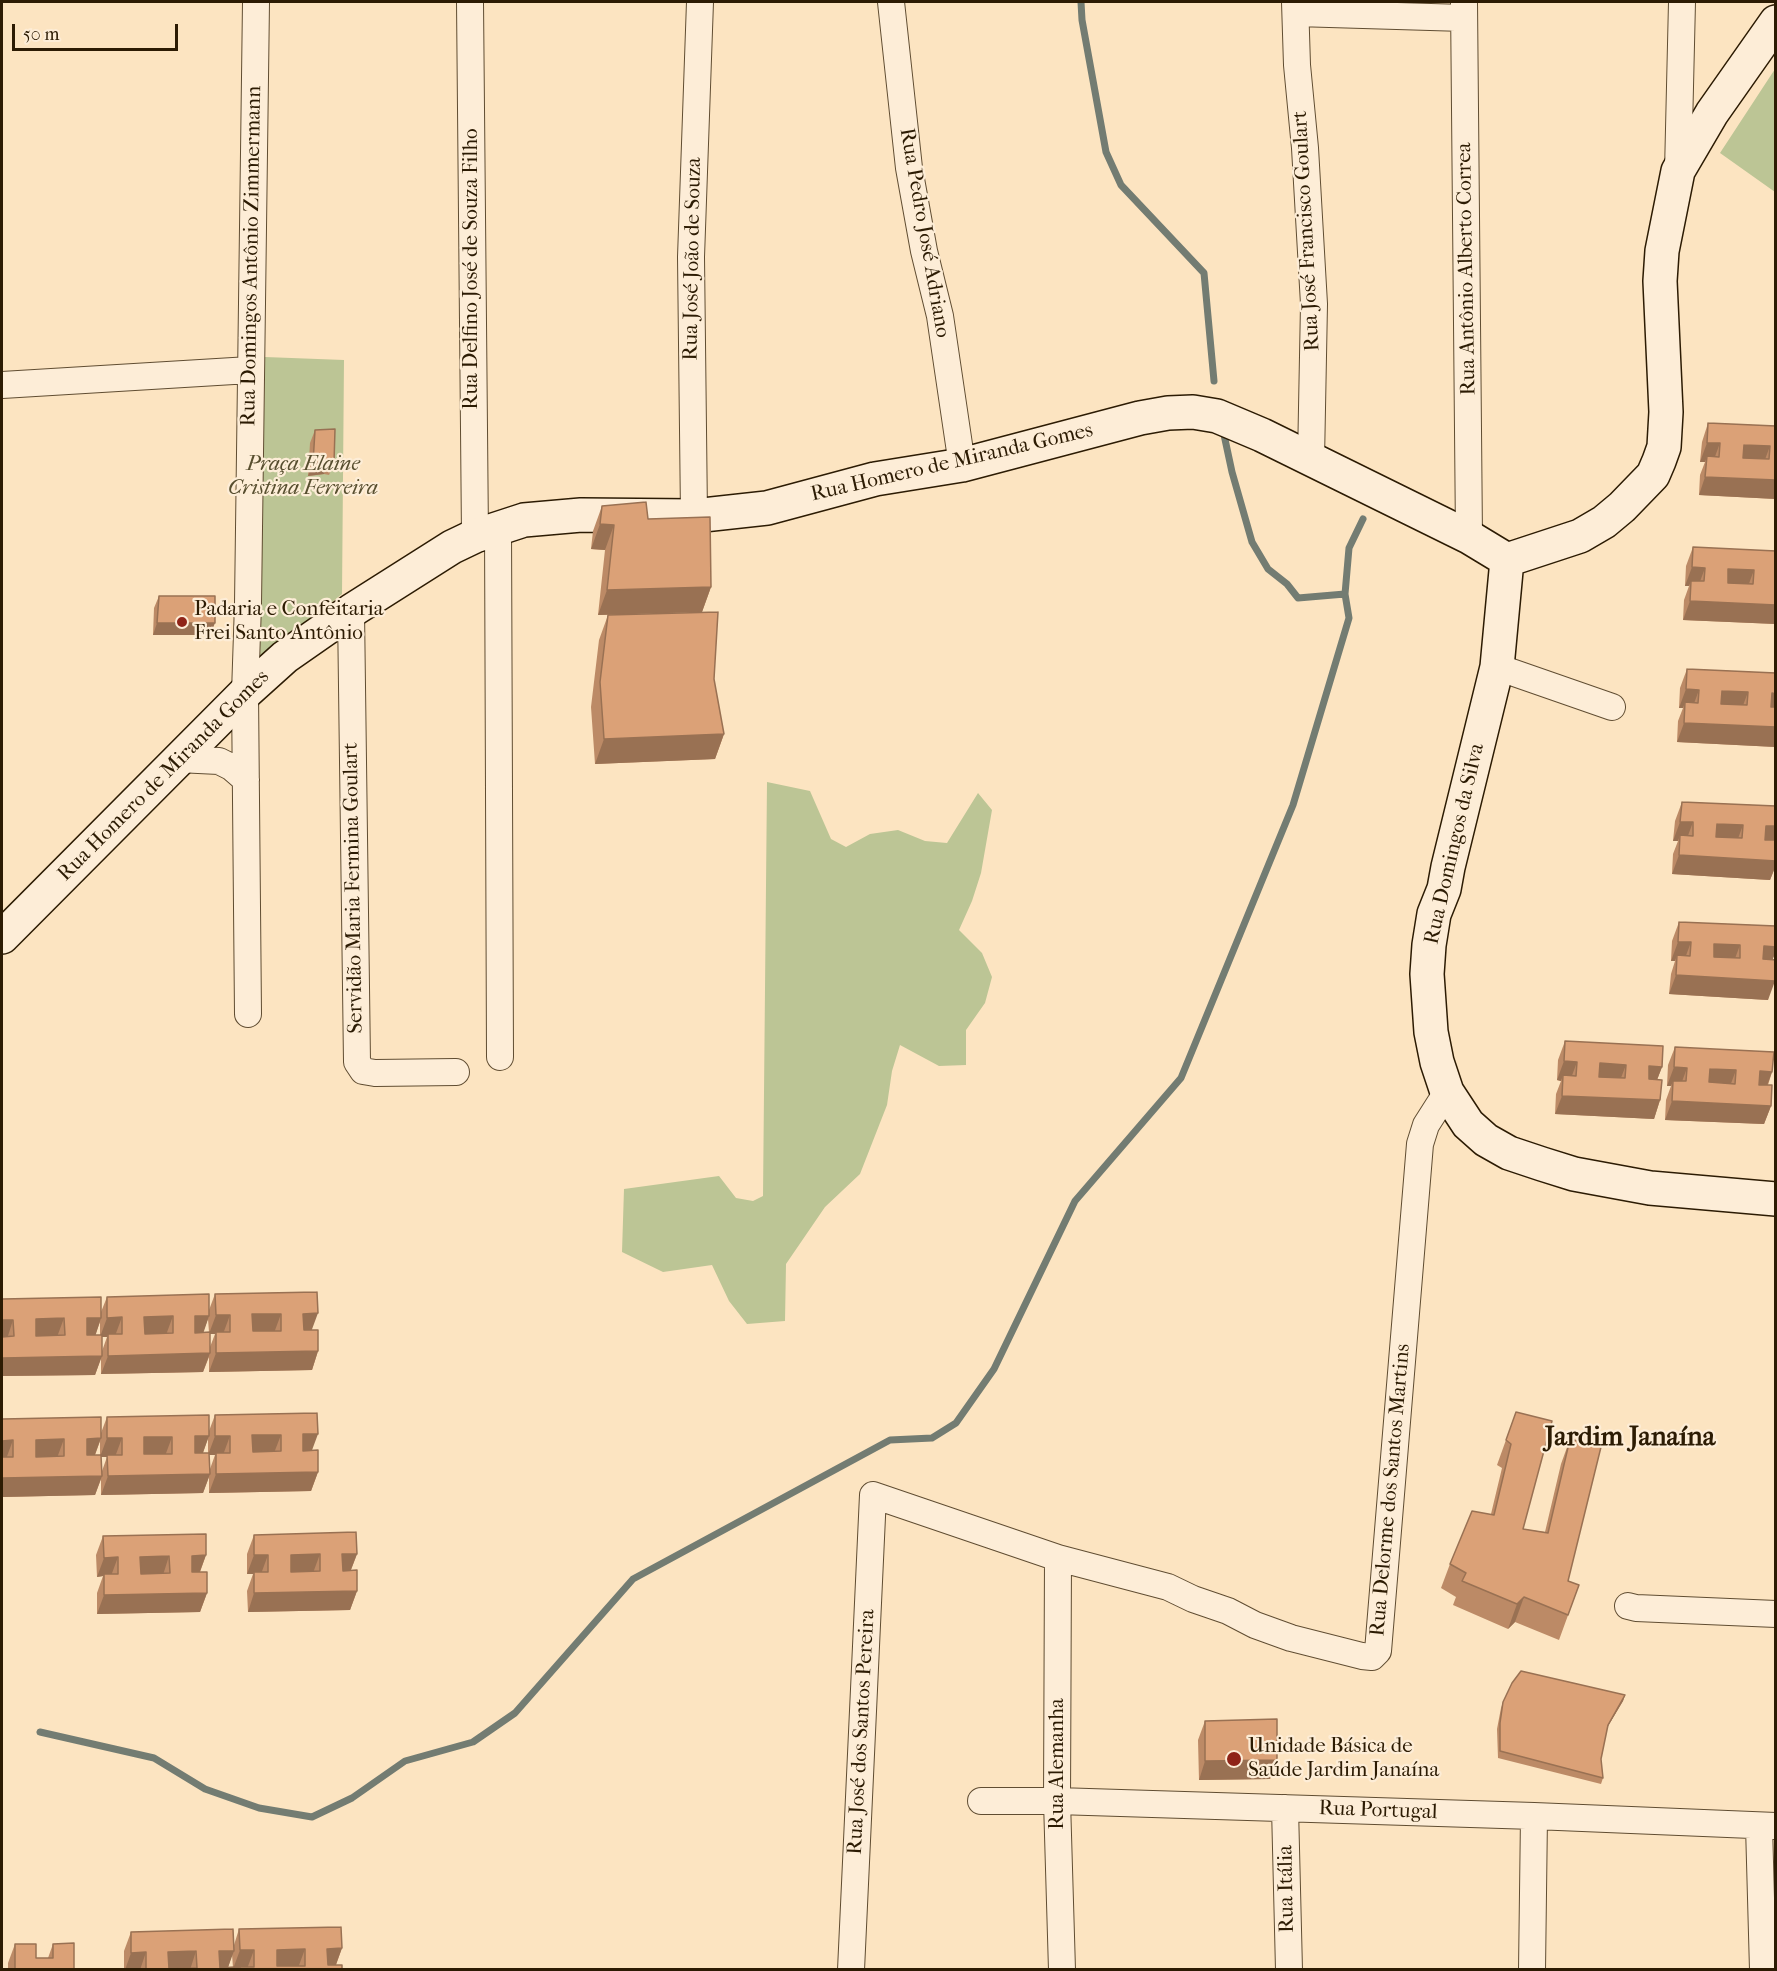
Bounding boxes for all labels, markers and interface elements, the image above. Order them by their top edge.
scale bar [15,12,182,50]
text: 50 m [23,24,59,45]
street label: Rua Domingos Antônio Zimmermann [236,85,268,427]
street label: Rua José Francisco Goulart [1288,110,1326,352]
street label: Rua Pedro José Adriano [893,126,955,340]
street label: Rua Delfino José de Souza Filho [459,128,485,410]
street label: Rua Antônio Alberto Correa [1452,142,1482,396]
street label: Rua José João de Souza [679,157,707,361]
street label: Rua Homero de Miranda Gomes [809,418,1095,508]
park label: Praça Elaine Cristina Ferreira [228,452,378,502]
place label: Padaria e Confeitaria Frei Santo Antônio [194,597,384,647]
marker: Padaria e Confeitaria Frei Santo Antônio [175,615,189,629]
street label: Rua Homero de Miranda Gomes [53,665,275,887]
street label: Rua Domingos da Silva [1420,741,1490,947]
street label: Servidão Maria Fermina Goulart [339,742,369,1034]
street label: Rua Delorme dos Santos Martins [1366,1343,1416,1637]
district label: Jardim Janaína [1545,1422,1715,1454]
street label: Rua José dos Santos Pereira [843,1609,881,1855]
street label: Rua Alemanha [1045,1698,1071,1830]
place label: Unidade Básica de Saúde Jardim Janaína [1248,1734,1439,1784]
marker: Unidade Básica de Saúde Jardim Janaína [1225,1750,1243,1768]
street label: Rua Portugal [1318,1796,1438,1826]
street label: Rua Itália [1274,1845,1300,1933]

